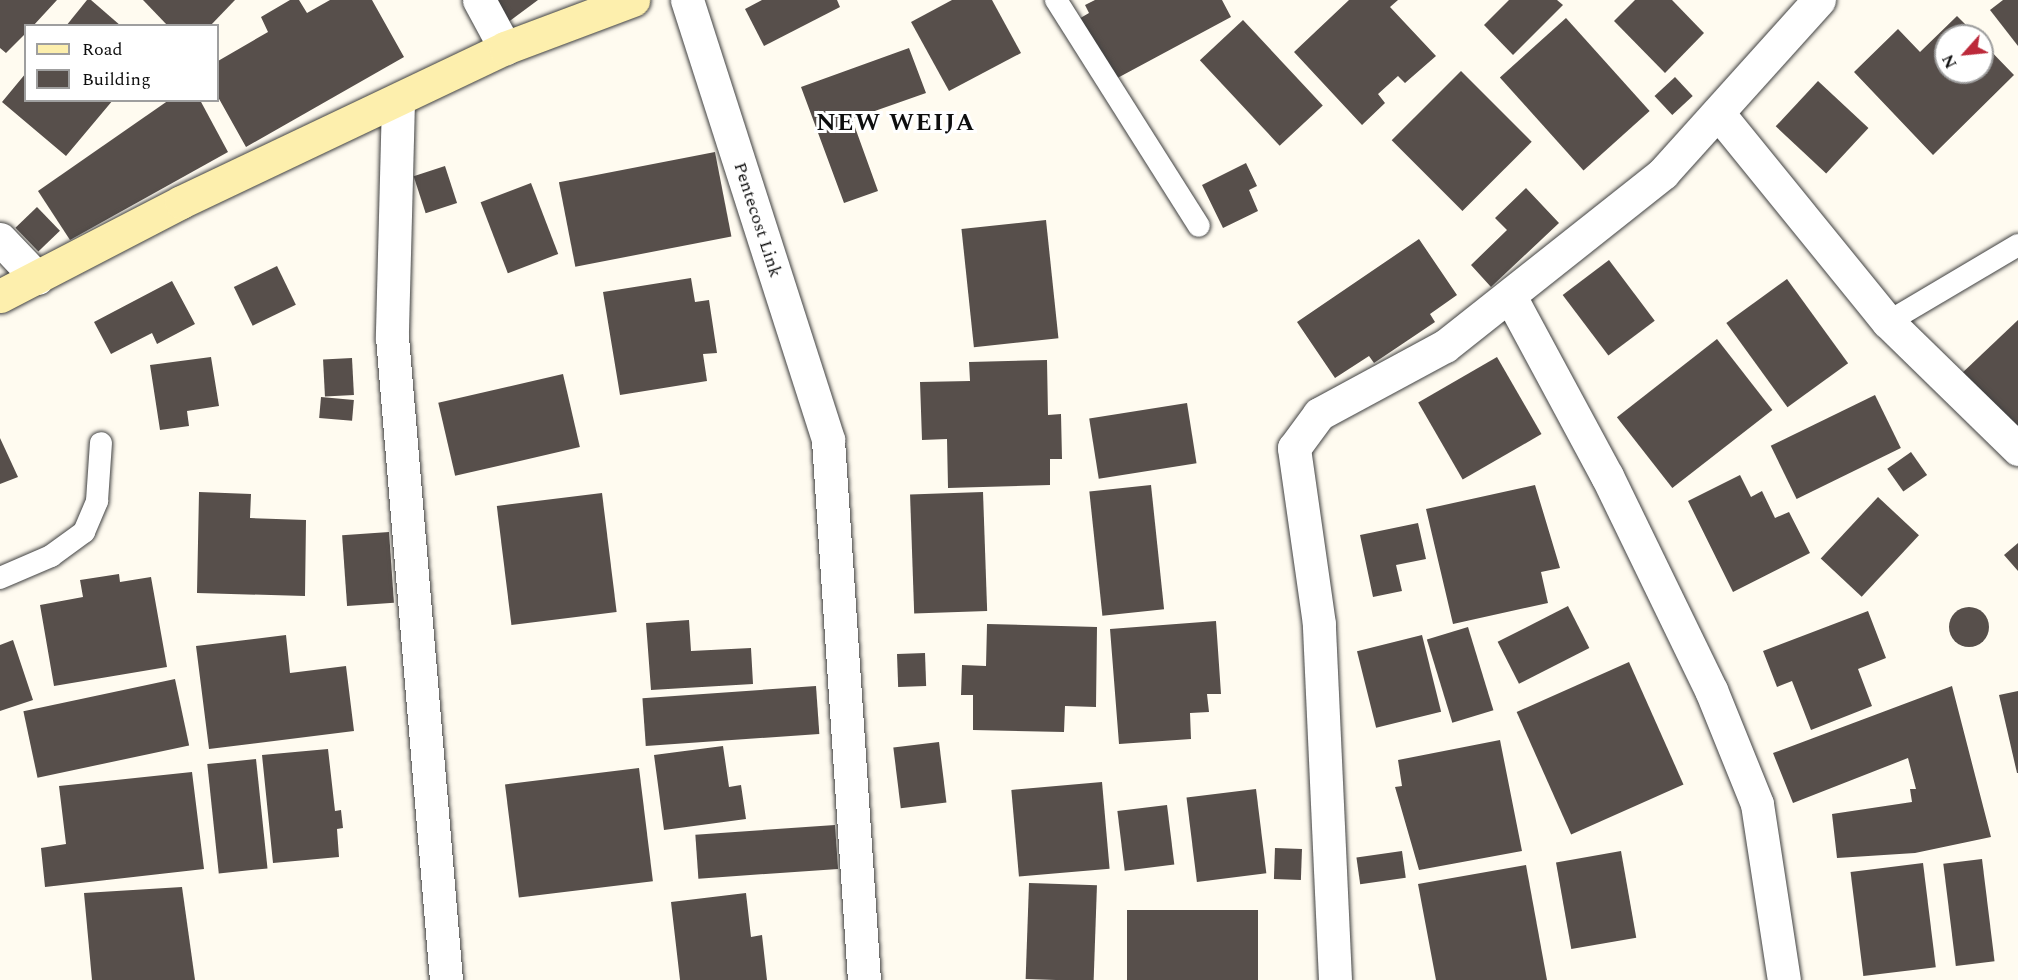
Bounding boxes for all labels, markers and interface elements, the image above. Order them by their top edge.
legend [24,24,219,102]
north arrow [1934,24,1994,84]
text: Road [82,36,123,63]
text: N [1936,50,1963,73]
text: Building [82,66,151,93]
district label: NEW WEIJA [816,110,976,138]
street label: Pentecost Link [728,160,786,280]

